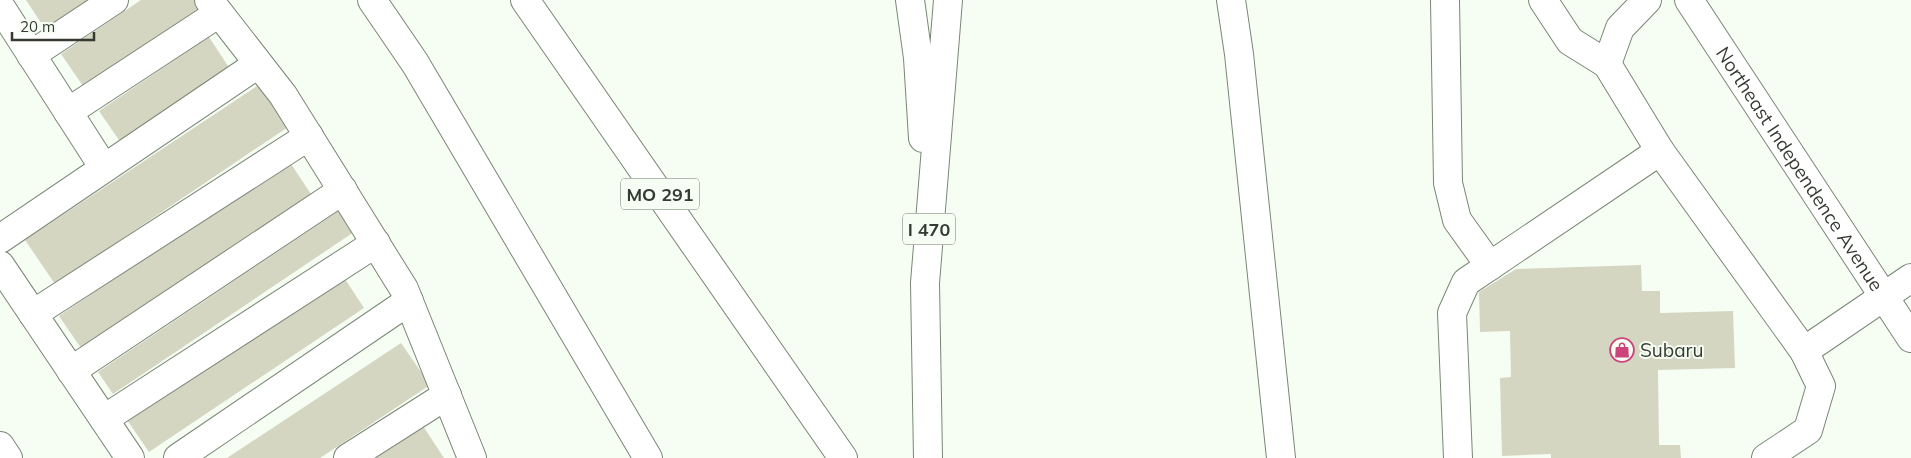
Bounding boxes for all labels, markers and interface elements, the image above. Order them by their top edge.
scale bar [12,10,95,42]
text: 20 m [20,17,55,36]
street label: Northeast Independence Avenue [1711,42,1889,296]
road number: MO 291 [621,178,699,210]
road number: I 470 [903,213,955,244]
shop icon: Subaru [1609,337,1635,363]
place label: Subaru [1640,338,1703,362]

